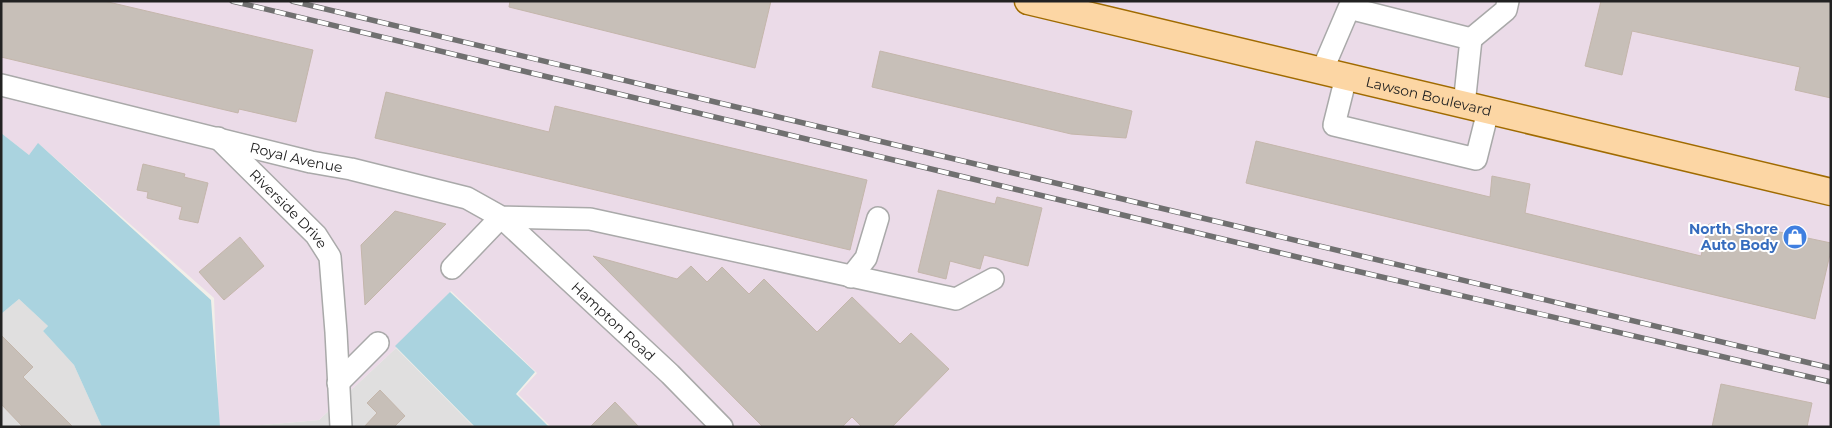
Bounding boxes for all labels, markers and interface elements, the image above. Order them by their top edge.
street label: Lawson Boulevard [1364,73,1494,120]
street label: Royal Avenue [248,138,344,176]
street label: Riverside Drive [246,165,331,252]
place label: North Shore Auto Body [1689,220,1779,254]
shop icon: North Shore Auto Body [1782,224,1808,250]
street label: Hampton Road [568,278,659,365]

